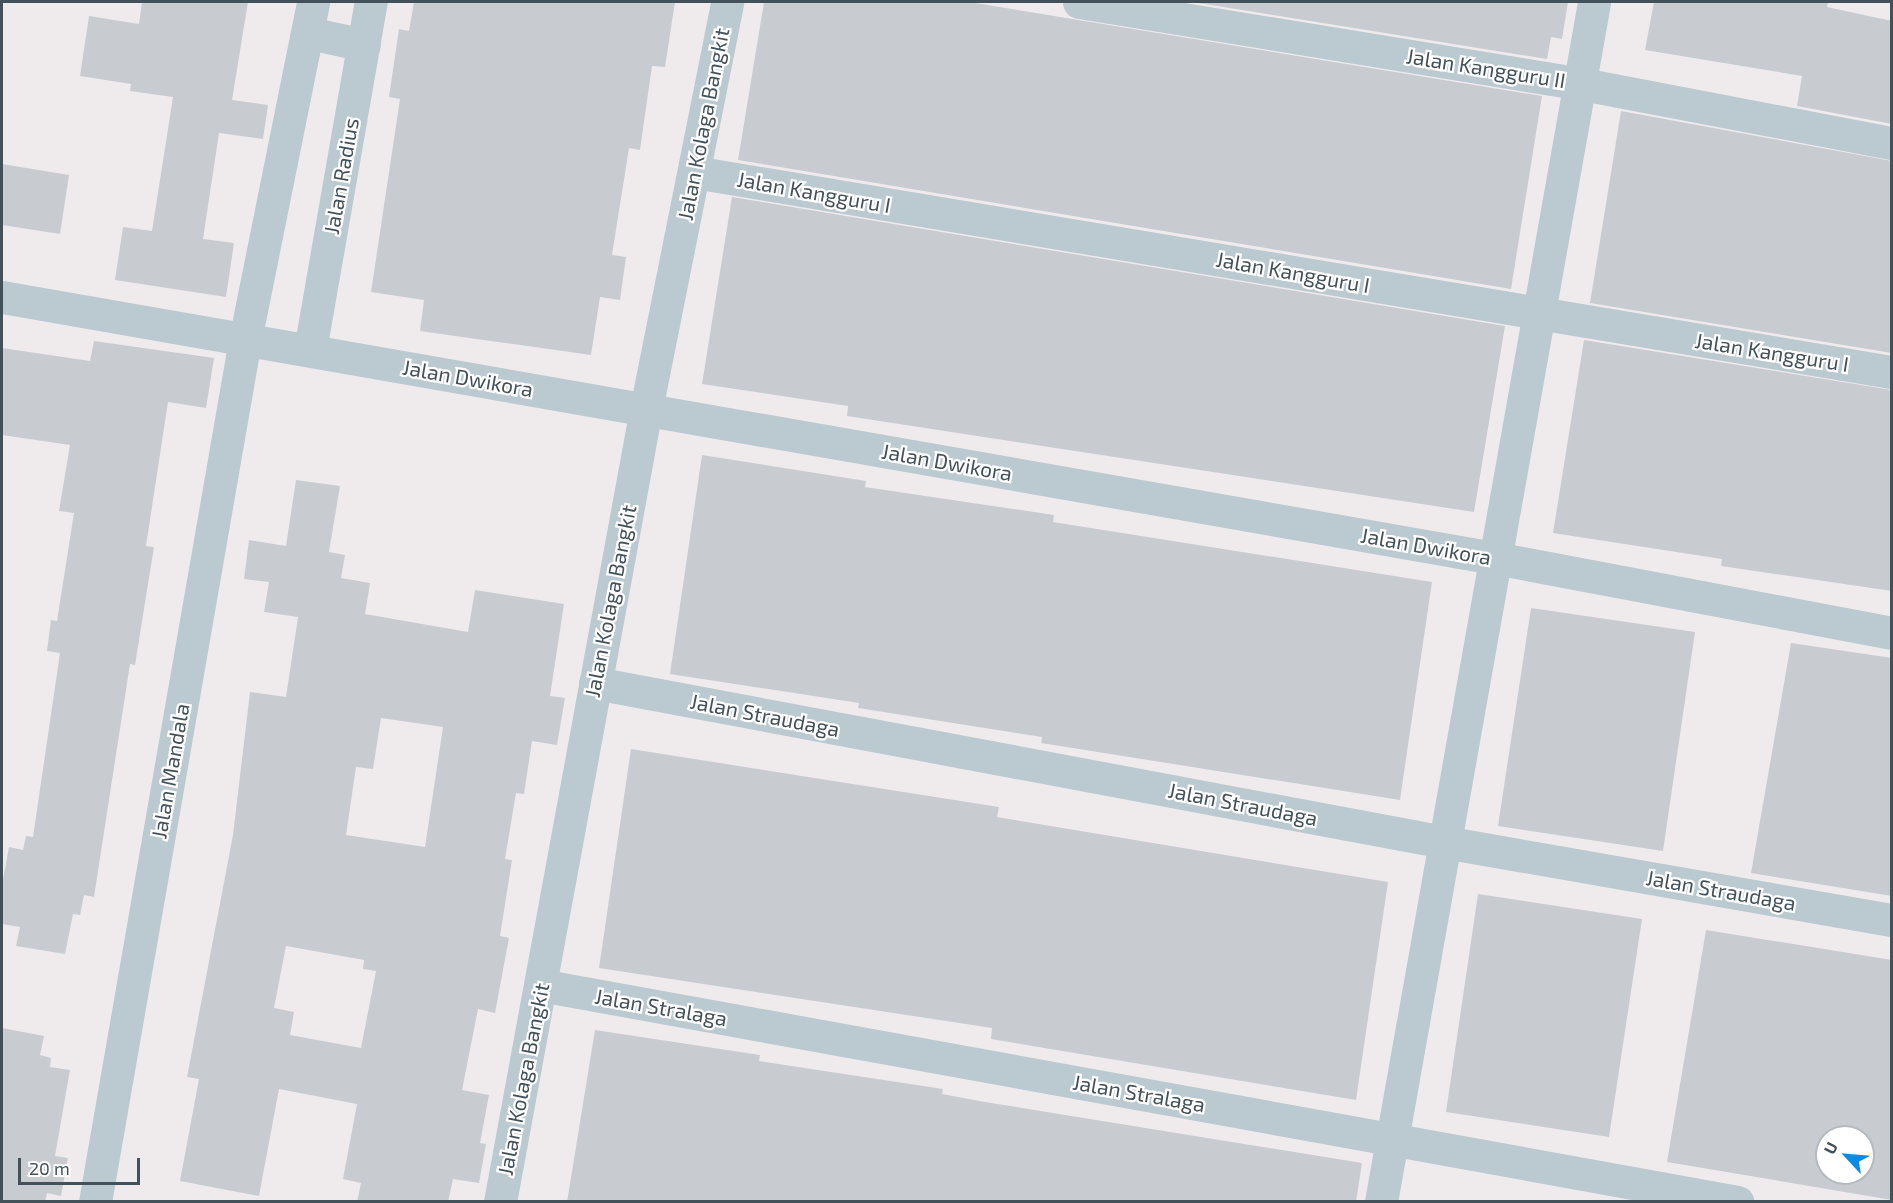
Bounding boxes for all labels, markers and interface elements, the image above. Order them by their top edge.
street label: Jalan Kolaga Bangkit [672,26,734,222]
street label: Jalan Kangguru II [1405,43,1567,93]
street label: Jalan Radius [318,116,364,236]
street label: Jalan Kangguru I [735,166,893,218]
street label: Jalan Kangguru I [1214,246,1372,298]
street label: Jalan Kangguru I [1693,327,1851,377]
street label: Jalan Dwikora [401,354,535,402]
street label: Jalan Dwikora [880,438,1014,486]
street label: Jalan Kolaga Bangkit [579,503,641,699]
street label: Jalan Dwikora [1359,522,1493,570]
street label: Jalan Straudaga [688,688,842,742]
street label: Jalan Mandala [146,701,194,841]
street label: Jalan Straudaga [1166,777,1320,831]
street label: Jalan Straudaga [1644,864,1798,916]
street label: Jalan Kolaga Bangkit [492,981,554,1177]
street label: Jalan Stralaga [593,983,729,1031]
street label: Jalan Stralaga [1071,1069,1207,1117]
north arrow [1815,1125,1875,1185]
text: U [1819,1139,1841,1157]
scale bar [21,1146,142,1184]
text: 20 m [29,1157,70,1179]

